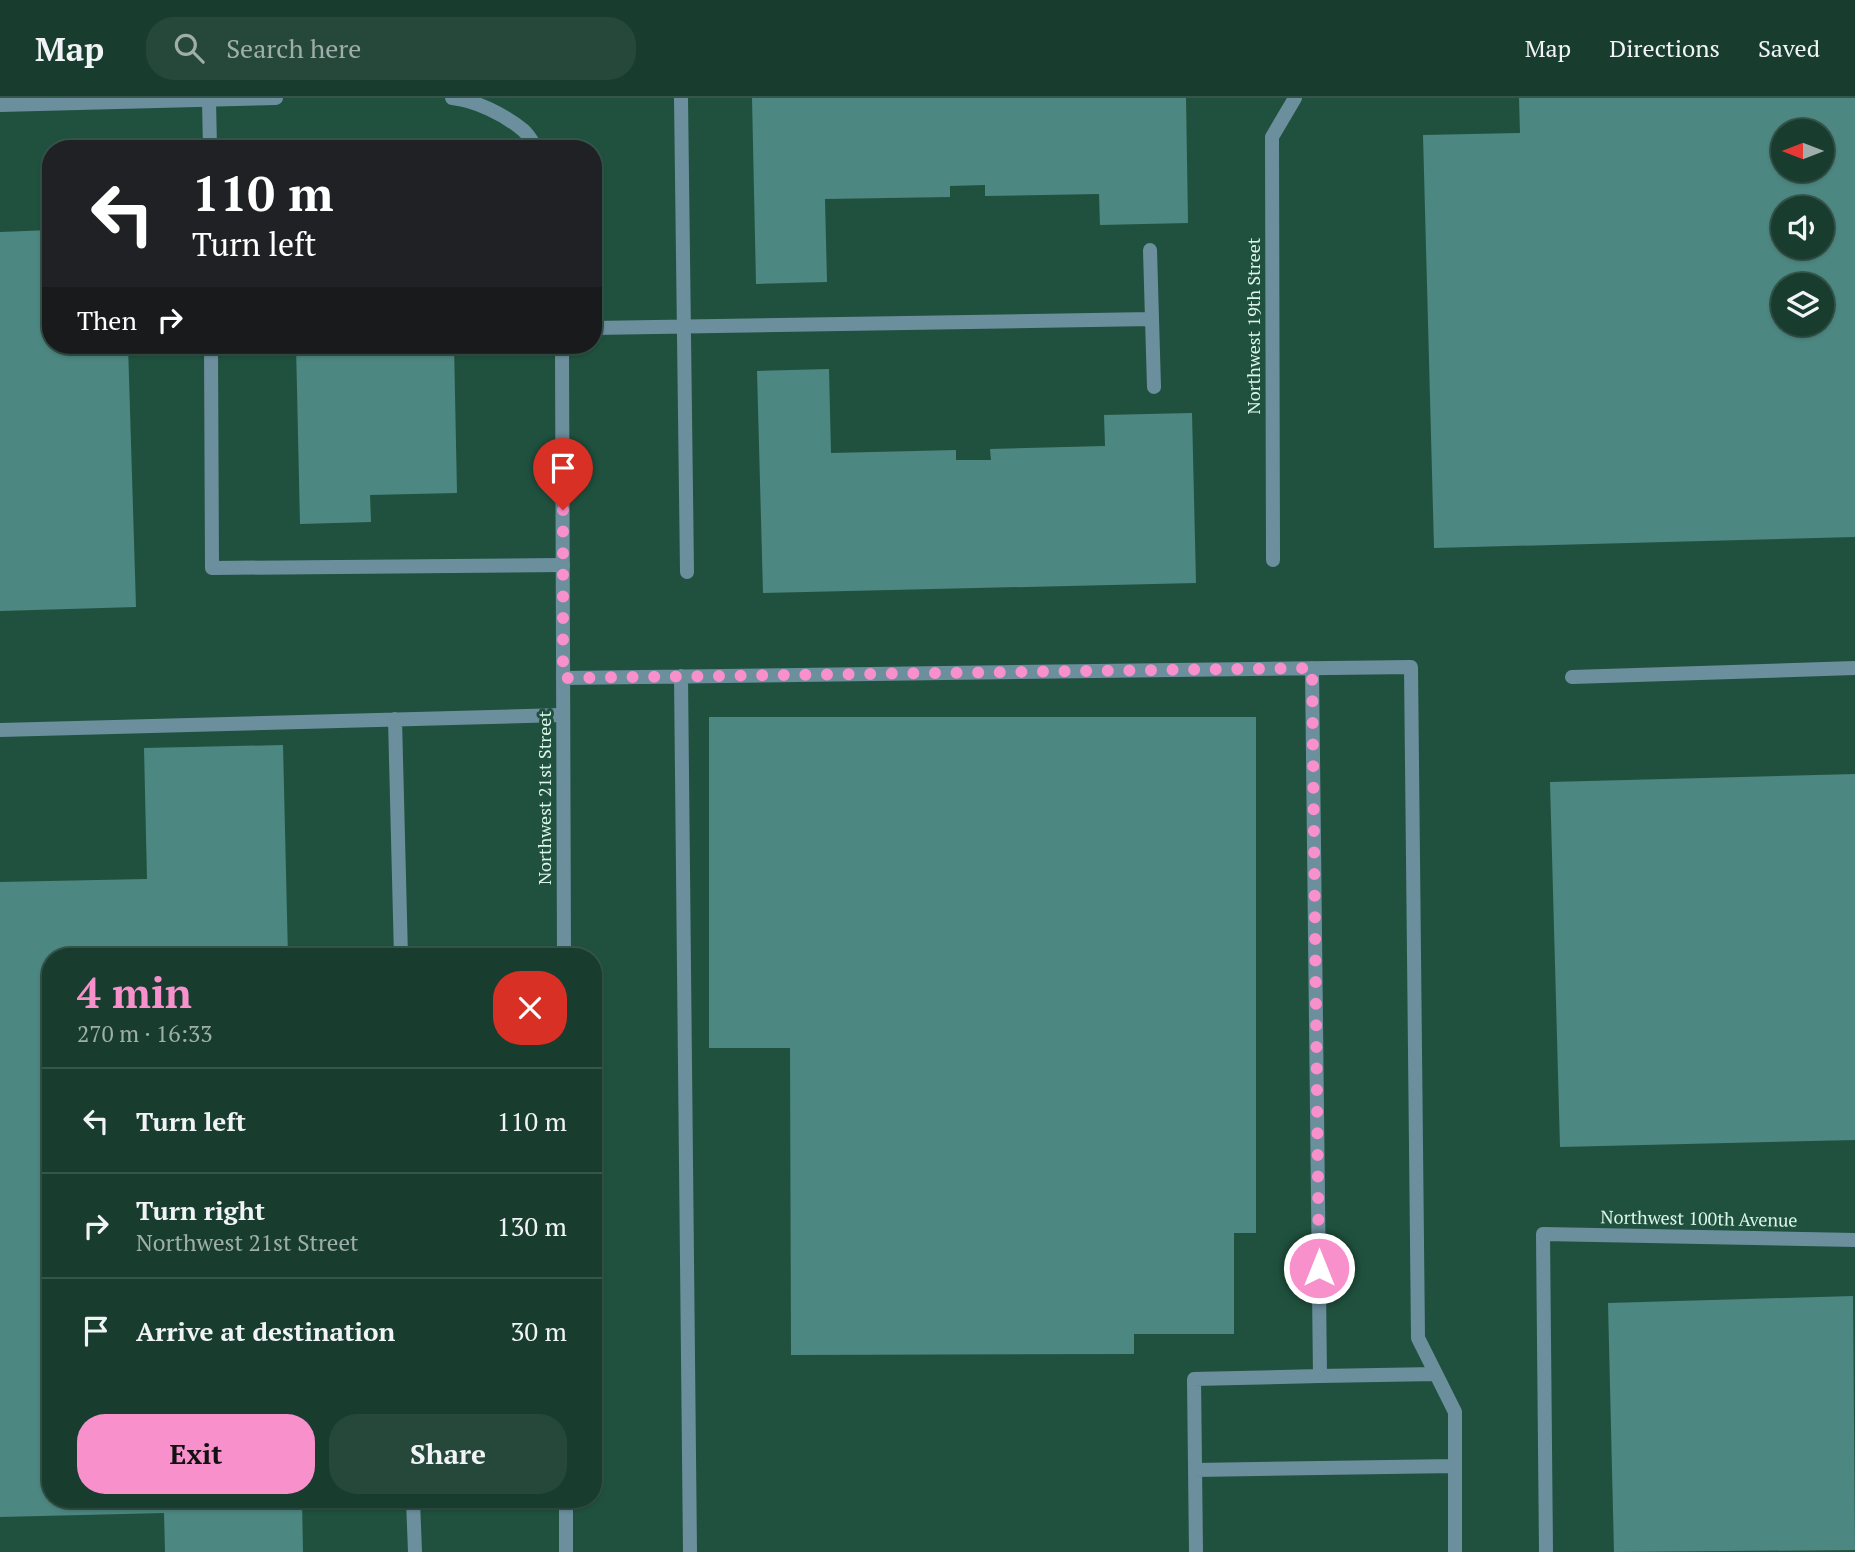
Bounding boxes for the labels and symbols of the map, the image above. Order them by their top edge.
north arrow [1771,119,1834,182]
street label: Northwest 19th Street [1241,237,1265,414]
pin [533,438,593,510]
street label: Northwest 21st Street [532,711,556,885]
street label: Northwest 100th Avenue [1600,1204,1798,1232]
position arrow [1282,1231,1356,1305]

